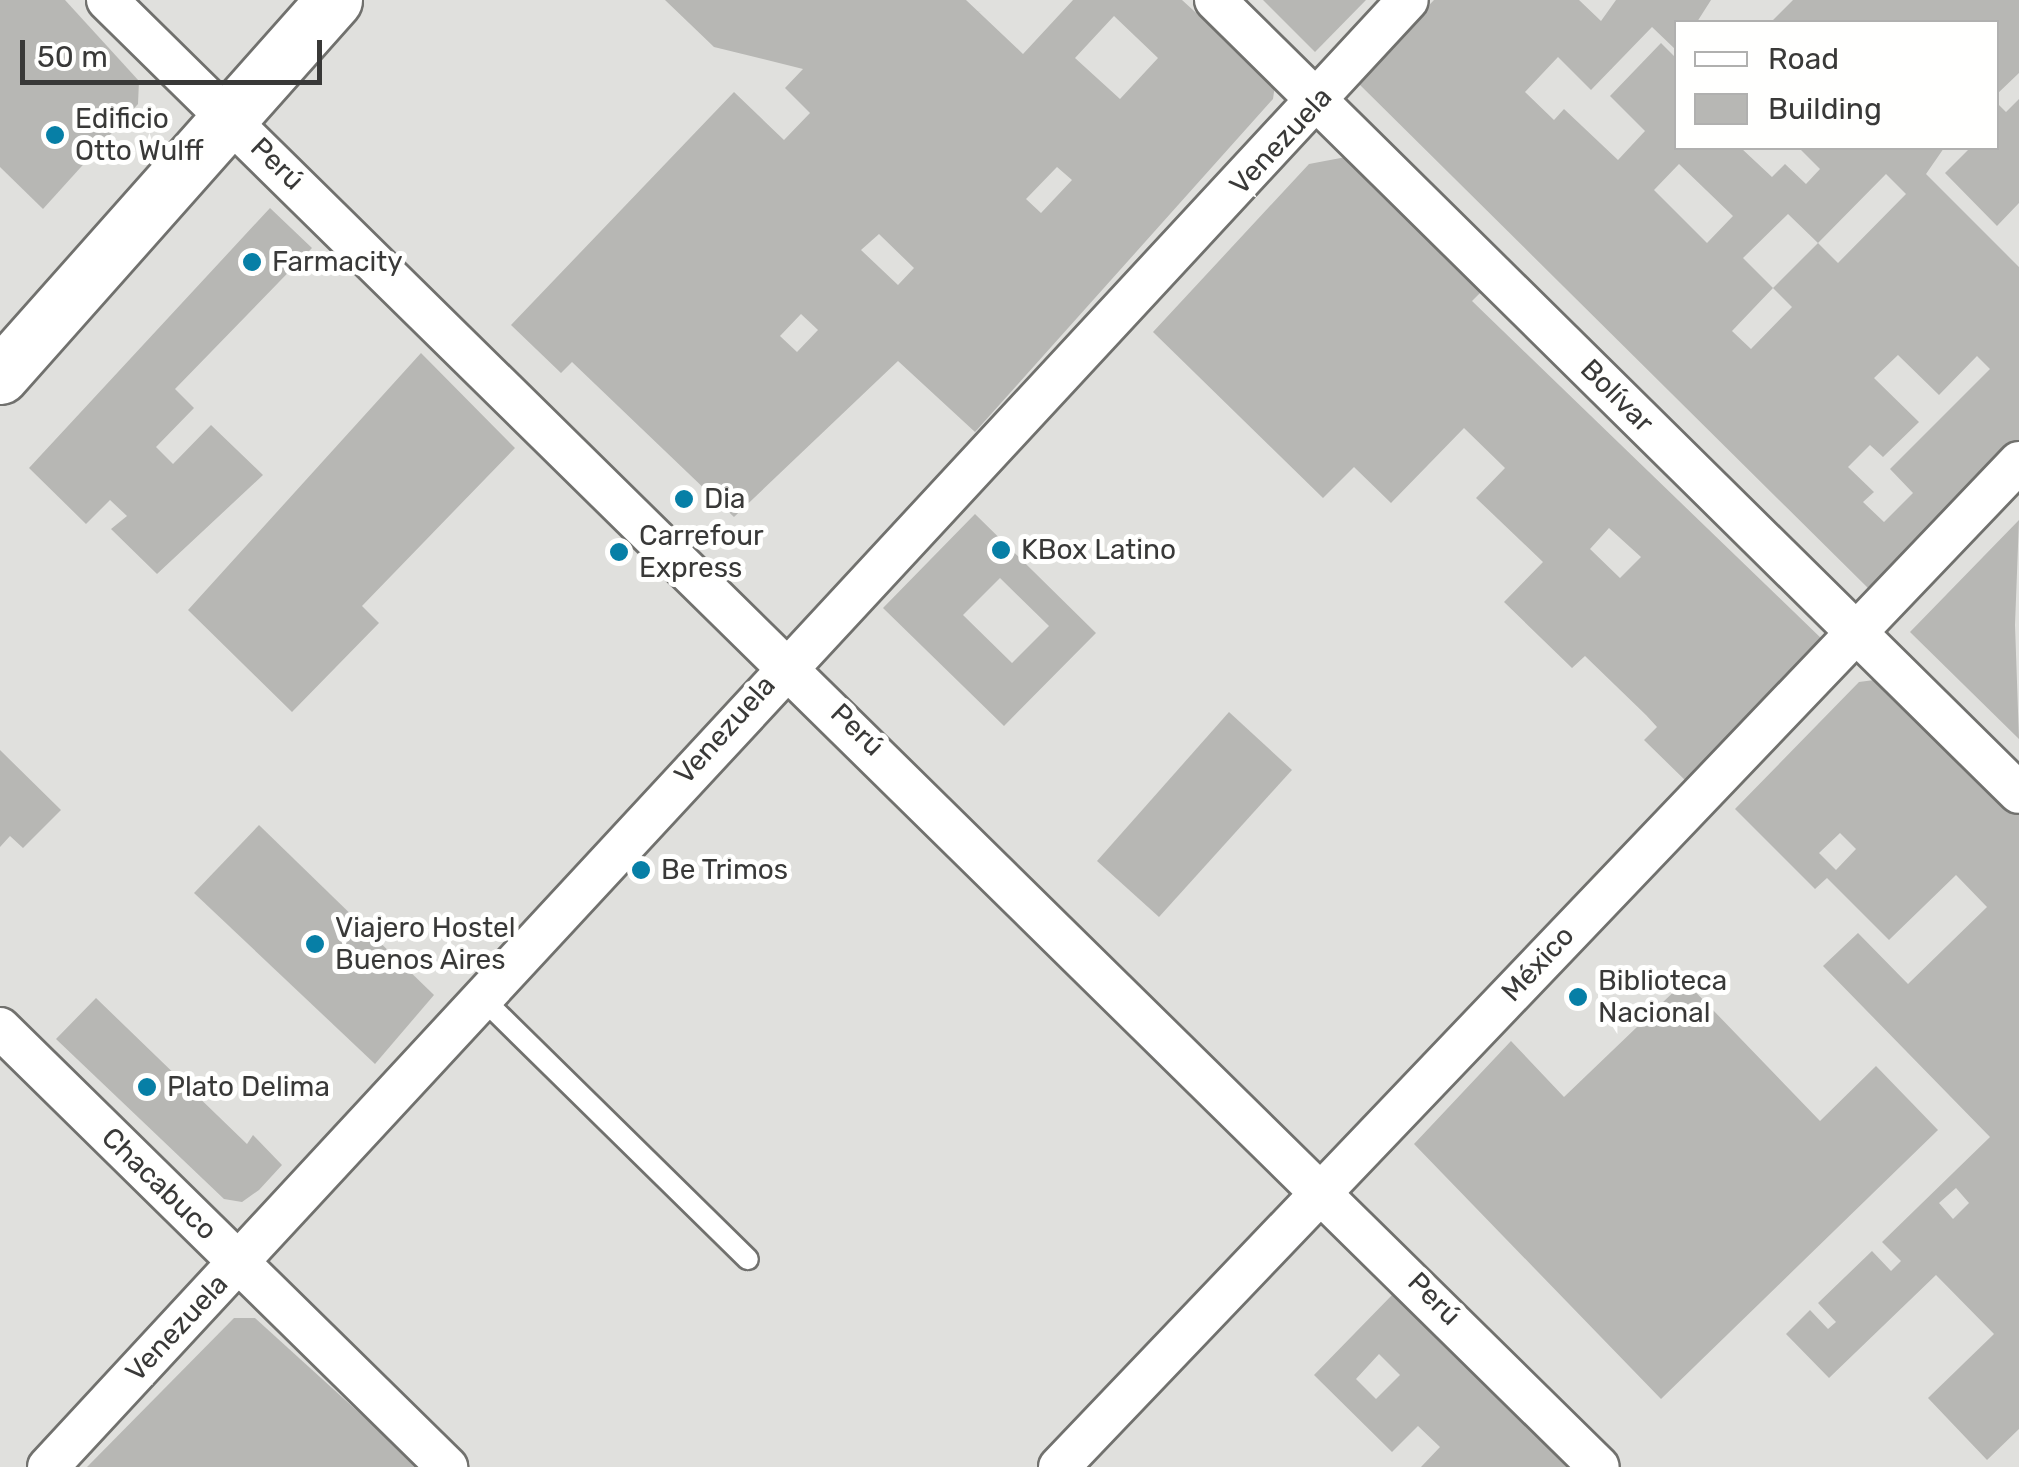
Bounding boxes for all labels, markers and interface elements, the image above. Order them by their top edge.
scale bar [25,20,328,82]
legend [1674,20,1999,150]
text: 50 m [37,39,108,75]
text: Road [1768,41,1839,77]
street label: Venezuela [1223,80,1339,202]
text: Building [1768,91,1882,127]
place label: Edificio Otto Wulff [75,102,204,168]
marker: Edificio Otto Wulff [44,124,66,146]
street label: Perú [243,131,311,197]
place label: Farmacity [272,245,403,279]
marker: Farmacity [241,251,263,273]
street label: Bolívar [1574,353,1660,439]
place label: Dia [704,482,746,516]
marker: Dia [673,488,695,510]
place label: Carrefour Express [639,519,764,585]
place label: KBox Latino [1021,533,1176,567]
marker: KBox Latino [990,539,1012,561]
marker: Carrefour Express [608,541,630,563]
street label: Venezuela [668,669,782,791]
street label: Perú [823,697,891,763]
place label: Be Trimos [661,853,789,887]
marker: Be Trimos [630,859,652,881]
place label: Viajero Hostel Buenos Aires [335,911,516,977]
street label: México [1495,919,1581,1009]
marker: Viajero Hostel Buenos Aires [304,933,326,955]
place label: Biblioteca Nacional [1598,964,1727,1030]
marker: Biblioteca Nacional [1567,986,1589,1008]
place label: Plato Delima [167,1070,330,1104]
marker: Plato Delima [136,1076,158,1098]
street label: Chacabuco [94,1121,224,1247]
street label: Perú [1401,1266,1467,1332]
street label: Venezuela [119,1267,235,1389]

